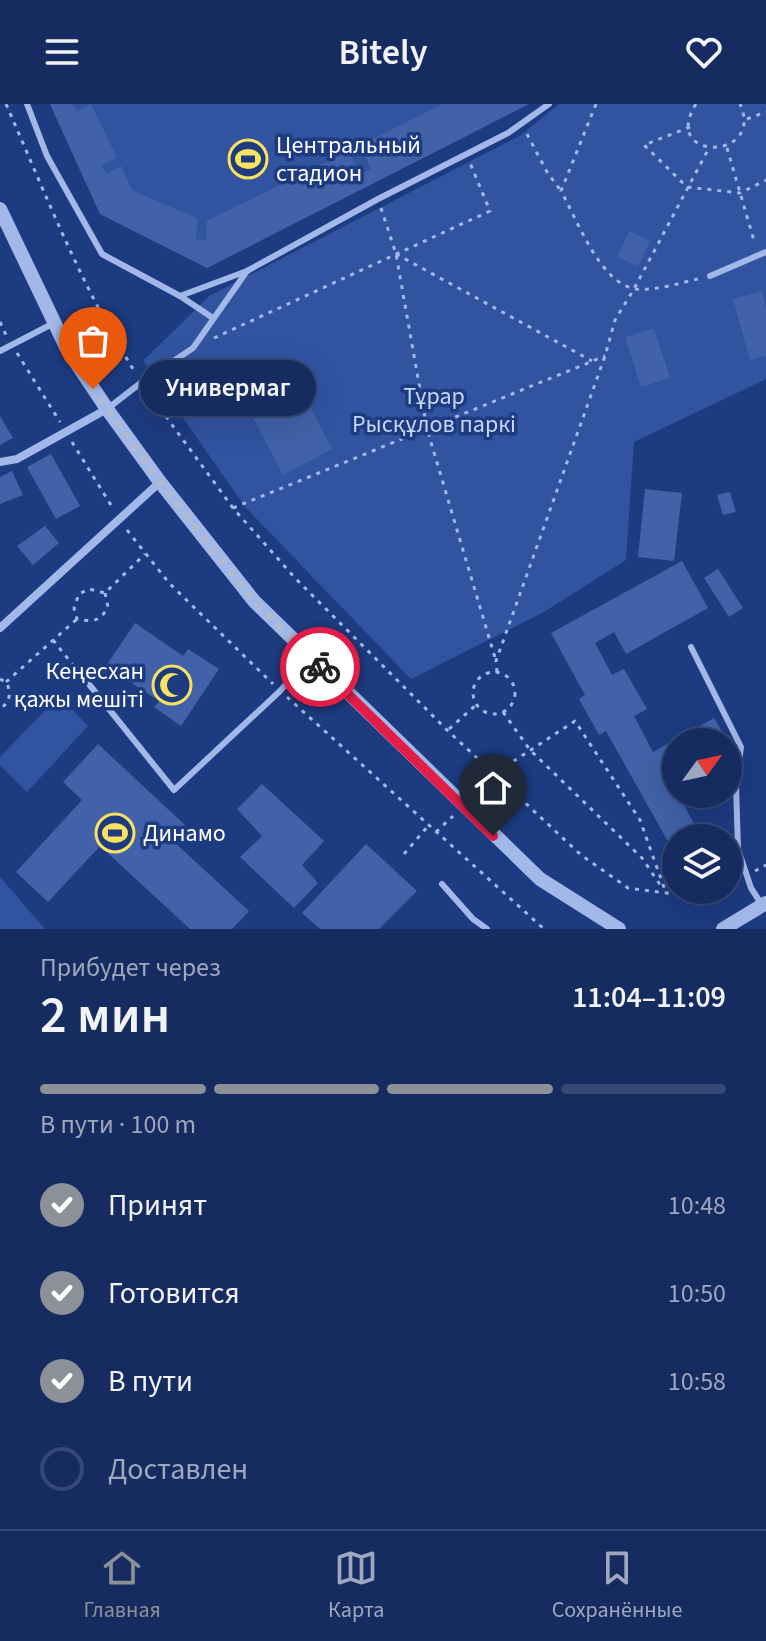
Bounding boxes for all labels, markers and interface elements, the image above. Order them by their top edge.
text: Bitely [338,27,428,78]
icon: menu [40,30,84,74]
icon: heart [682,30,726,74]
place label: Центральный стадион [276,128,421,191]
sports icon: Центральный стадион [227,138,269,180]
pin [59,307,127,389]
icon: bag [71,319,115,363]
callout: Универмаг [141,361,317,417]
text: Универмаг [165,369,291,406]
park label: Тұрар Рысқұлов паркі [352,379,516,442]
courier [280,627,360,707]
icon: bike [298,645,342,689]
place label: Кеңесхан қажы мешіті [14,654,144,717]
mosque icon: Кеңесхан қажы мешіті [151,664,193,706]
north arrow [662,728,742,808]
map controls [662,728,742,904]
pin [459,754,527,836]
icon: home [471,766,515,810]
sports icon: Динамо [94,812,136,854]
place label: Динамо [143,816,226,851]
button: layers [662,824,742,904]
text: Прибудет через [40,949,221,986]
text: 11:04–11:09 [572,976,726,1019]
text: 2 мин [40,979,170,1053]
text: В пути · 100 m [40,1106,196,1143]
icon: check [40,1183,84,1227]
text: Принят [108,1184,207,1227]
text: 10:48 [668,1187,726,1224]
icon: check [40,1271,84,1315]
text: Готовится [108,1272,240,1315]
text: 10:50 [668,1275,726,1312]
icon: check [40,1359,84,1403]
text: В пути [108,1360,193,1403]
text: 10:58 [668,1363,726,1400]
text: Доставлен [108,1448,248,1491]
tab: Главная [84,1546,161,1626]
tab: Карта [328,1546,384,1626]
tab: Сохранённые [552,1546,682,1626]

